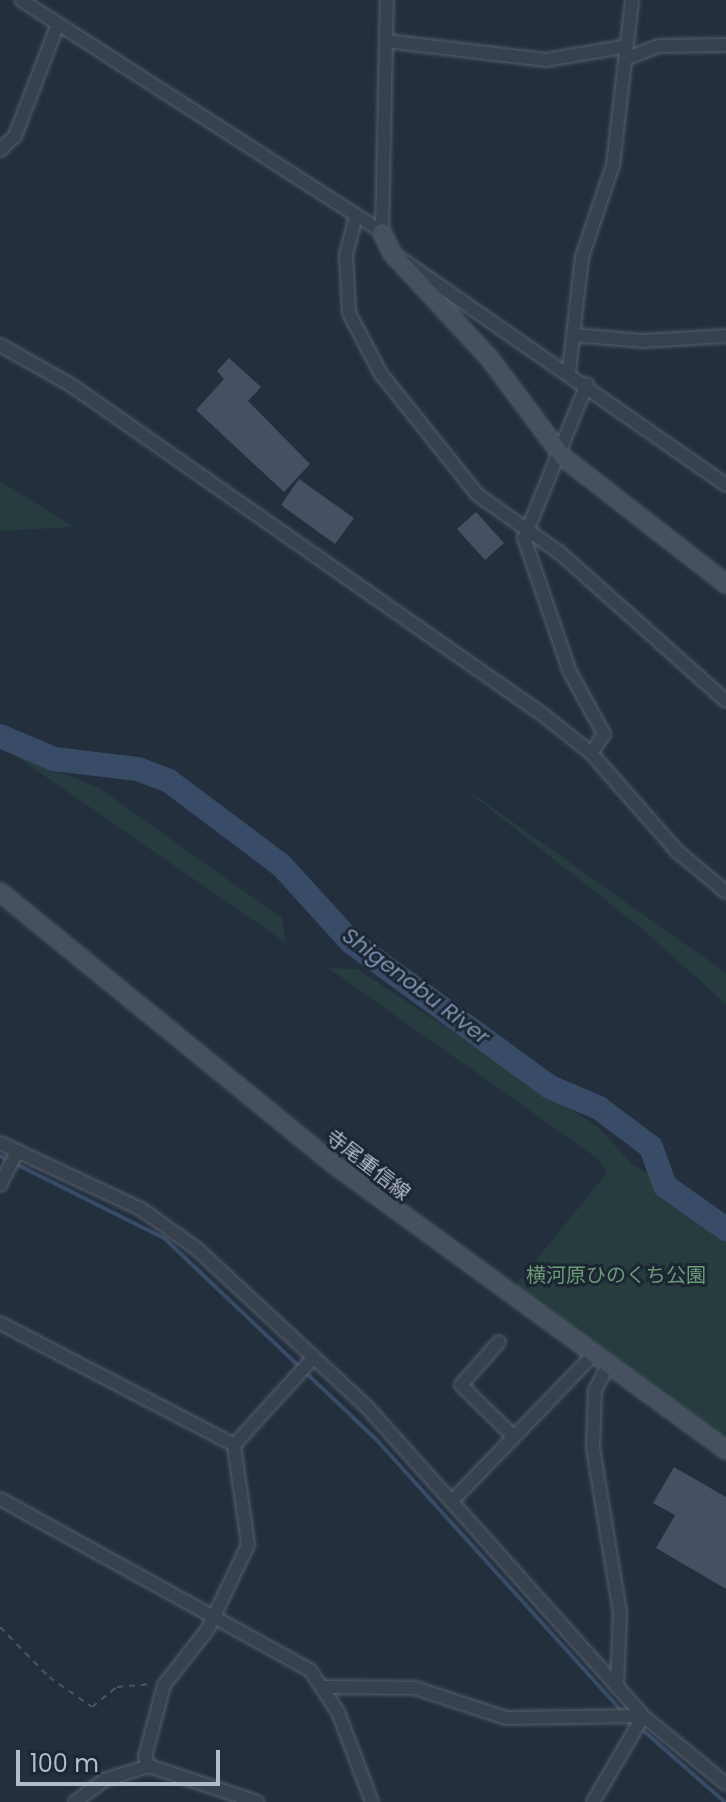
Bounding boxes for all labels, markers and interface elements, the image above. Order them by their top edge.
water label: Shigenobu River [337,922,495,1050]
street label: 寺尾重信線 [321,1125,415,1205]
park label: 横河原ひのくち公園 [526,1263,706,1287]
scale bar [20,1734,224,1784]
text: 100 m [30,1747,99,1780]

